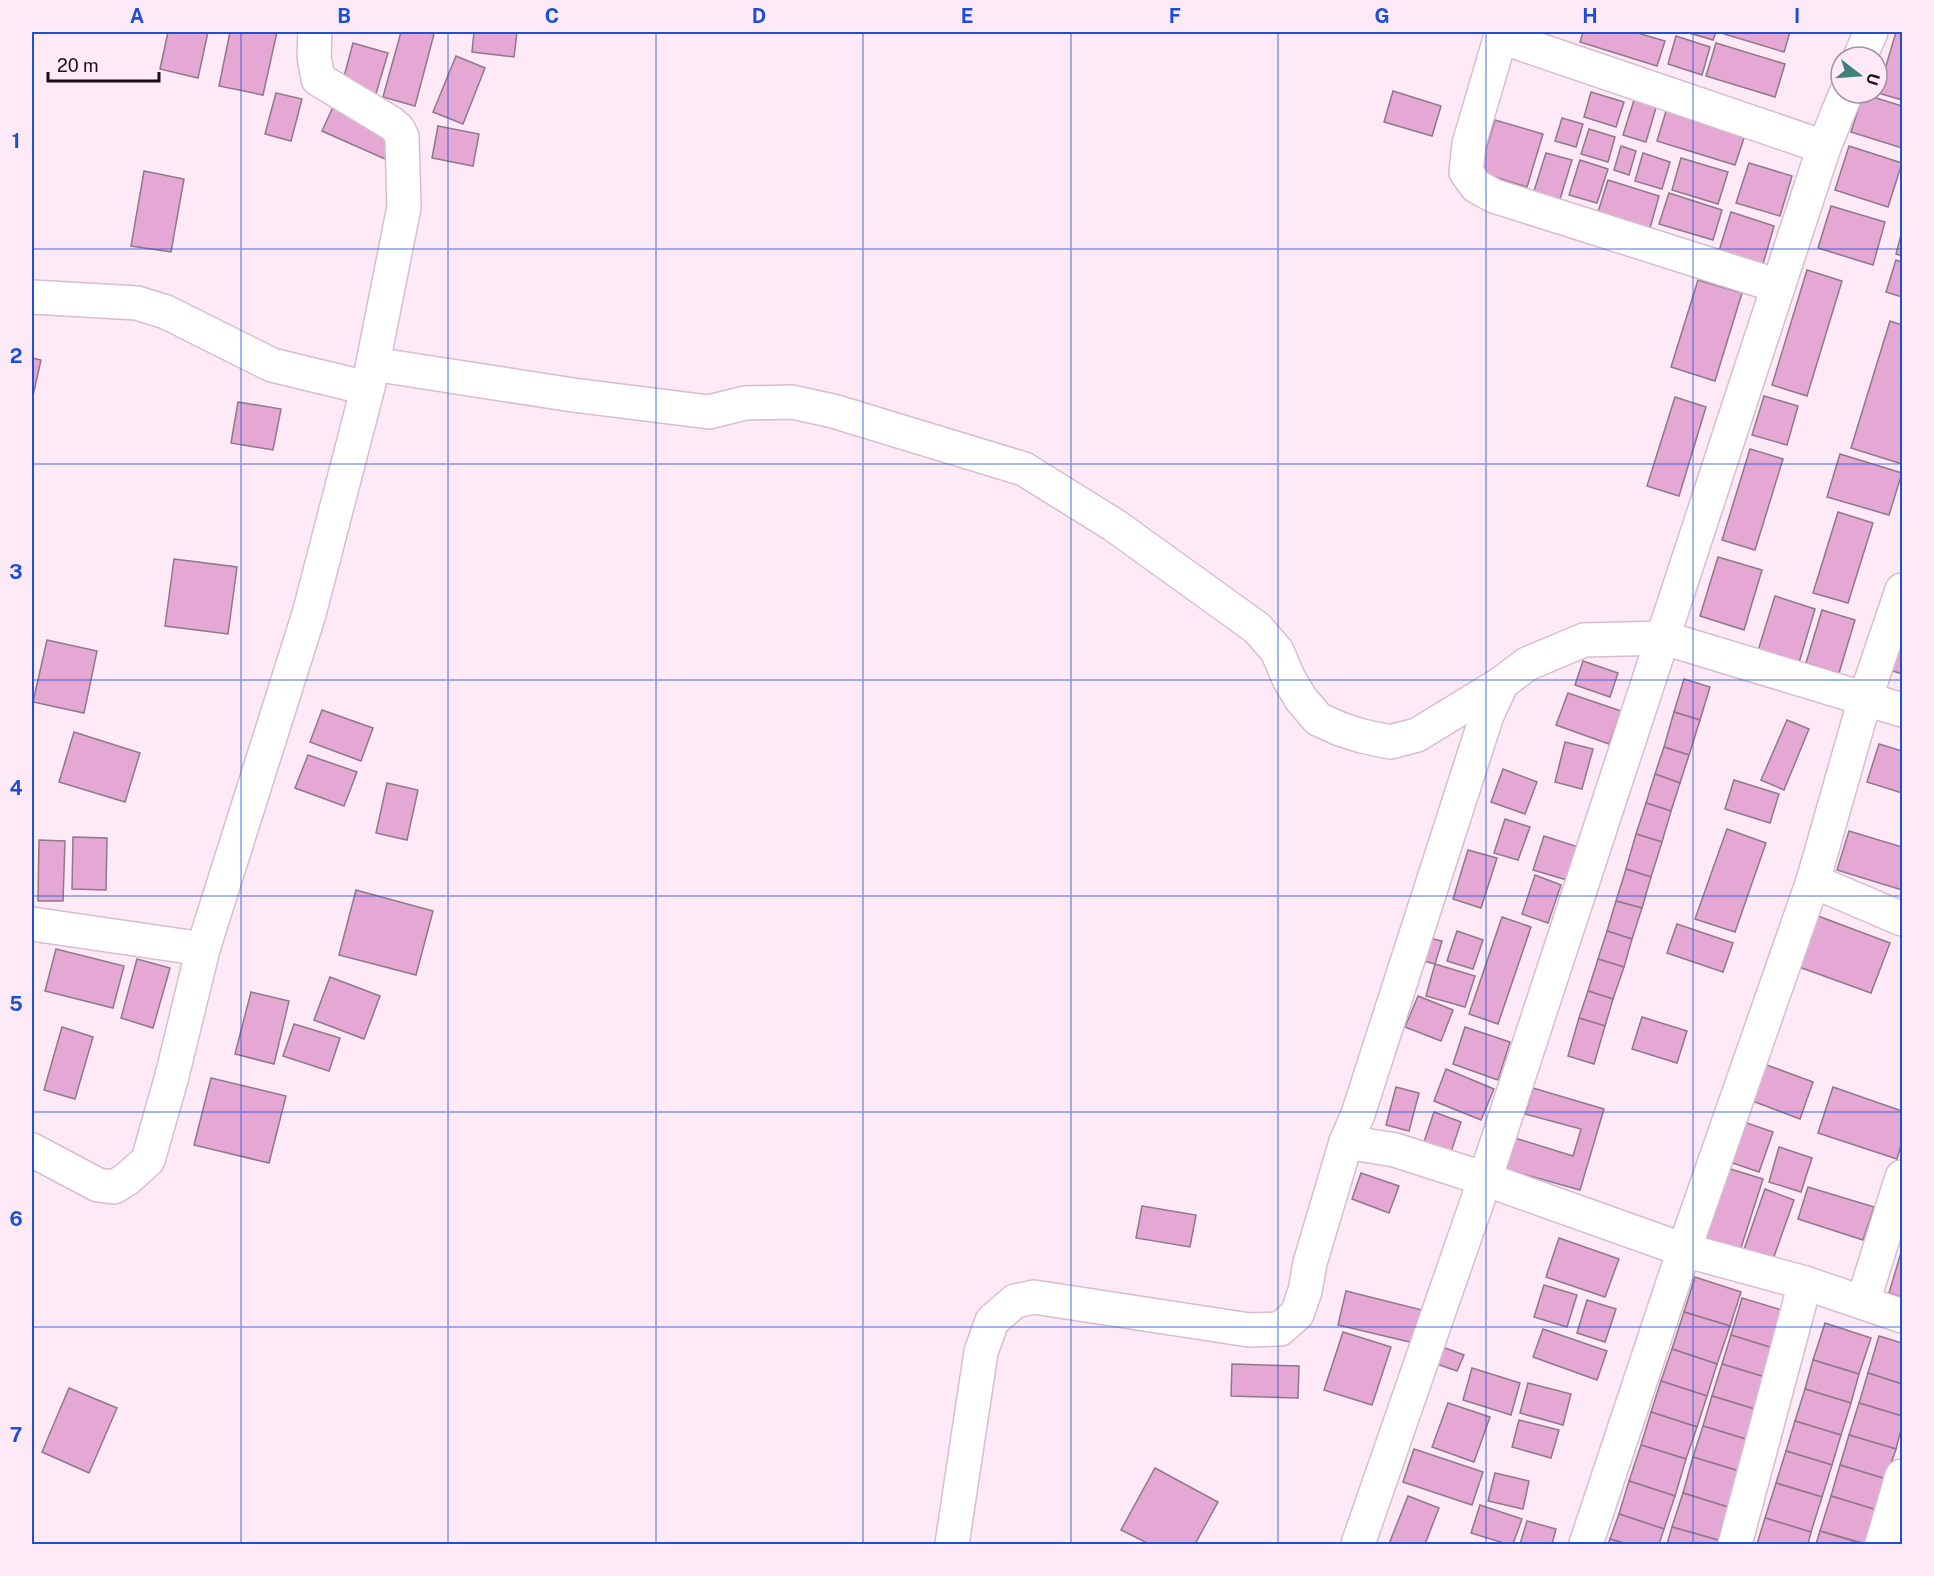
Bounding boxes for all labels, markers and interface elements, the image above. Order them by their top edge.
text: A [130,4,144,28]
text: B [337,4,351,28]
text: C [545,4,559,28]
text: D [752,4,766,28]
text: E [961,4,973,28]
text: F [1169,4,1181,28]
text: G [1374,4,1390,28]
text: H [1582,4,1598,28]
text: I [1794,4,1800,28]
scale bar [48,45,159,83]
north arrow [1829,45,1889,105]
text: 20 m [57,55,99,76]
text: U [1862,71,1884,88]
text: 1 [12,129,20,153]
text: 2 [10,344,22,368]
text: 3 [9,560,23,584]
text: 4 [9,776,23,800]
text: 5 [9,992,23,1016]
text: 6 [9,1207,23,1231]
text: 7 [10,1423,22,1447]

